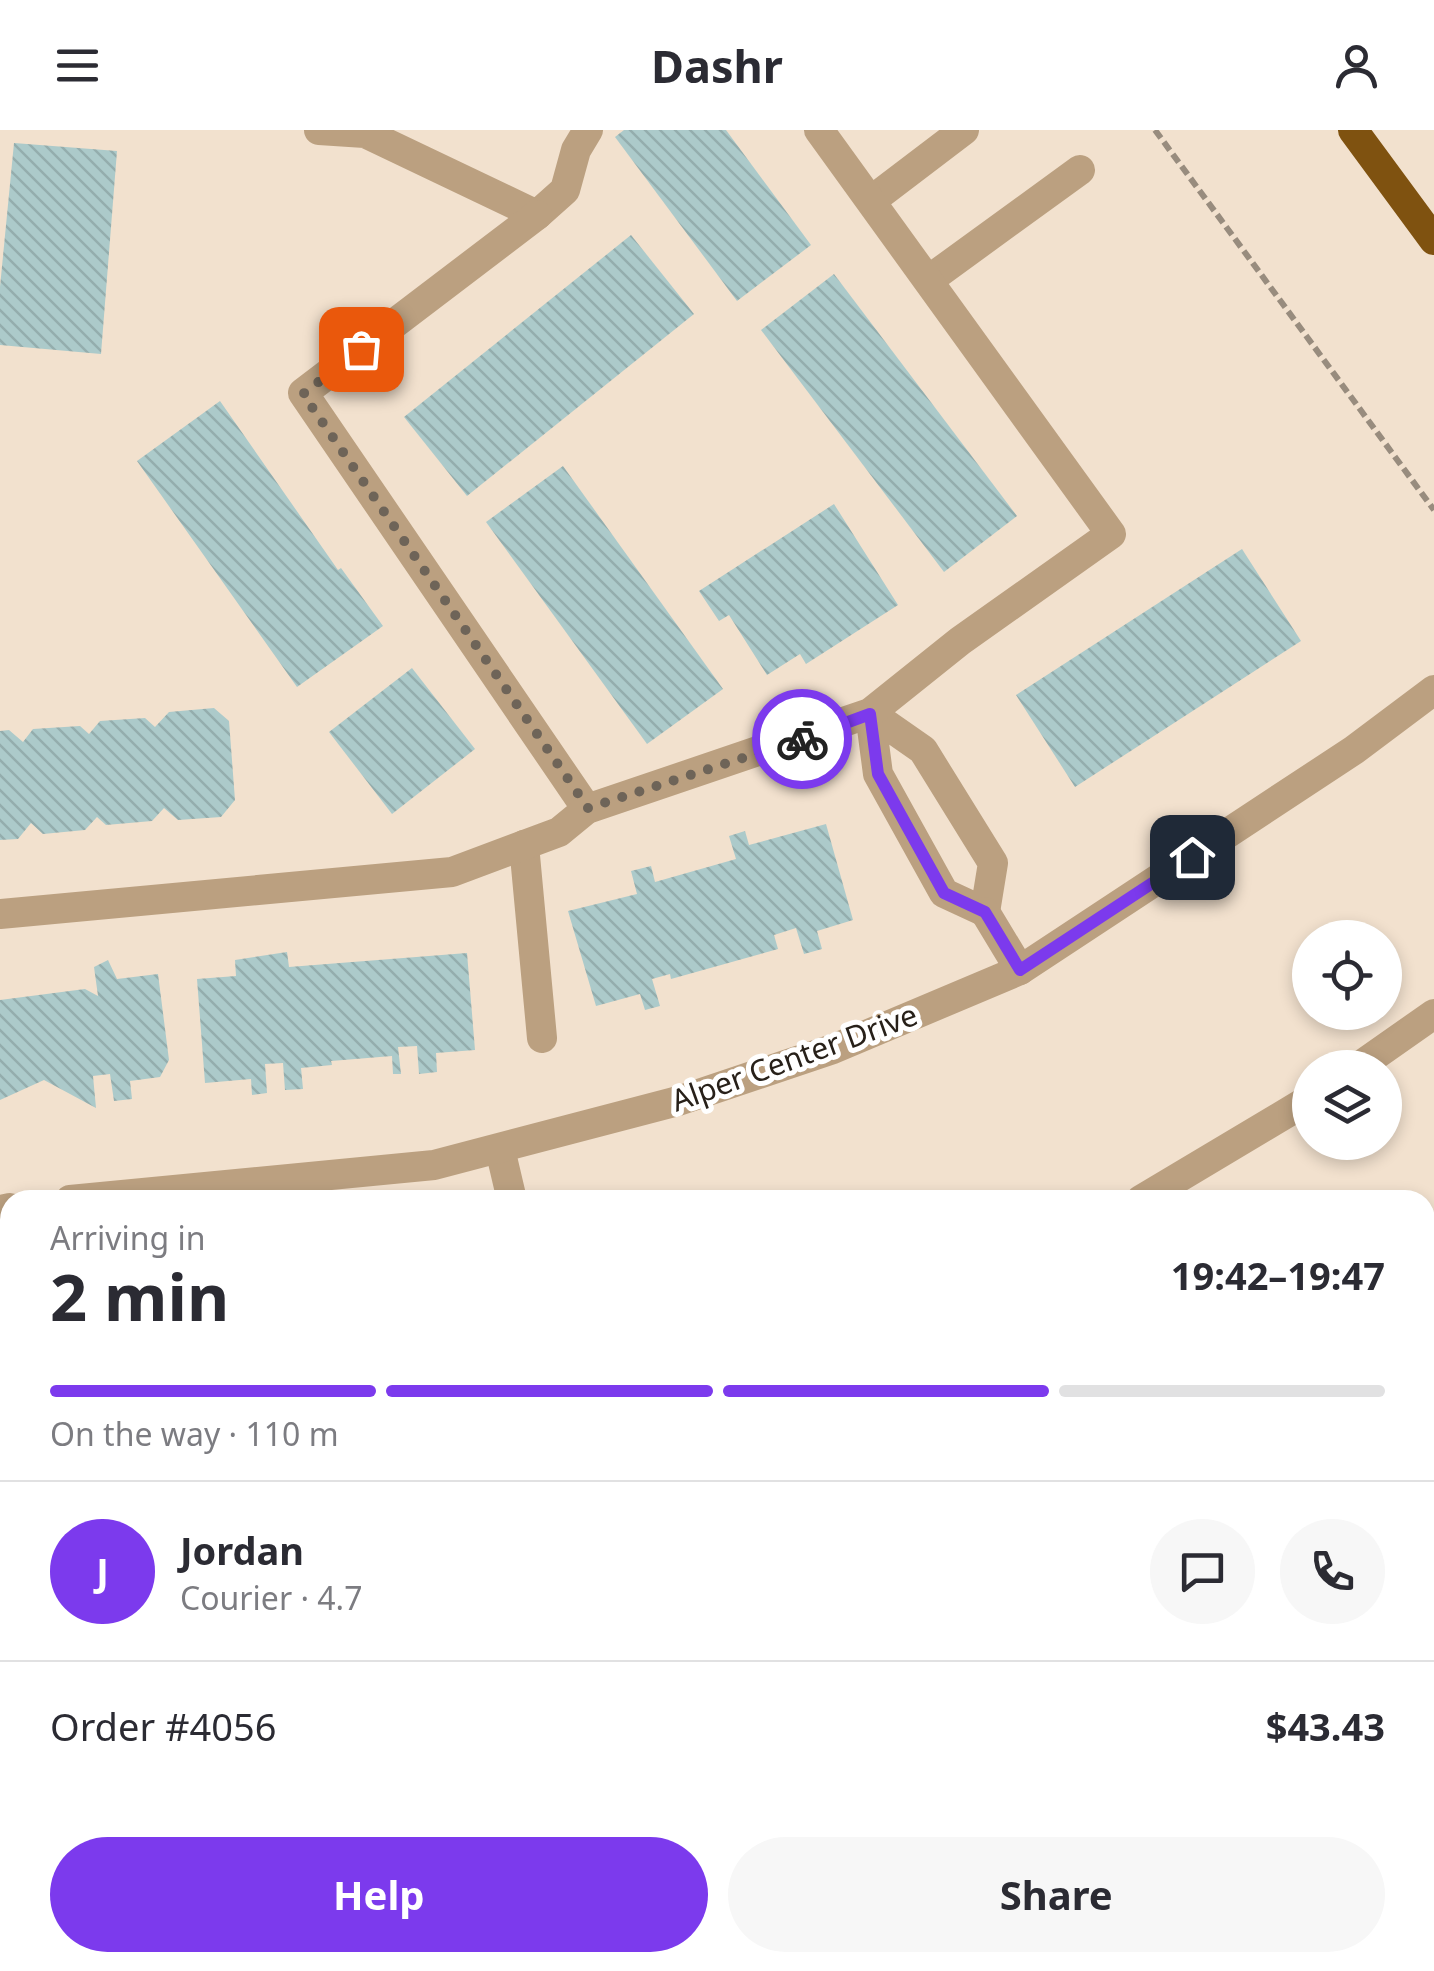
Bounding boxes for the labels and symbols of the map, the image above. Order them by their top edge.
pin [319,307,404,392]
courier [752,689,852,789]
pin [1150,815,1235,900]
street label: Alper Center Drive [665,993,923,1121]

